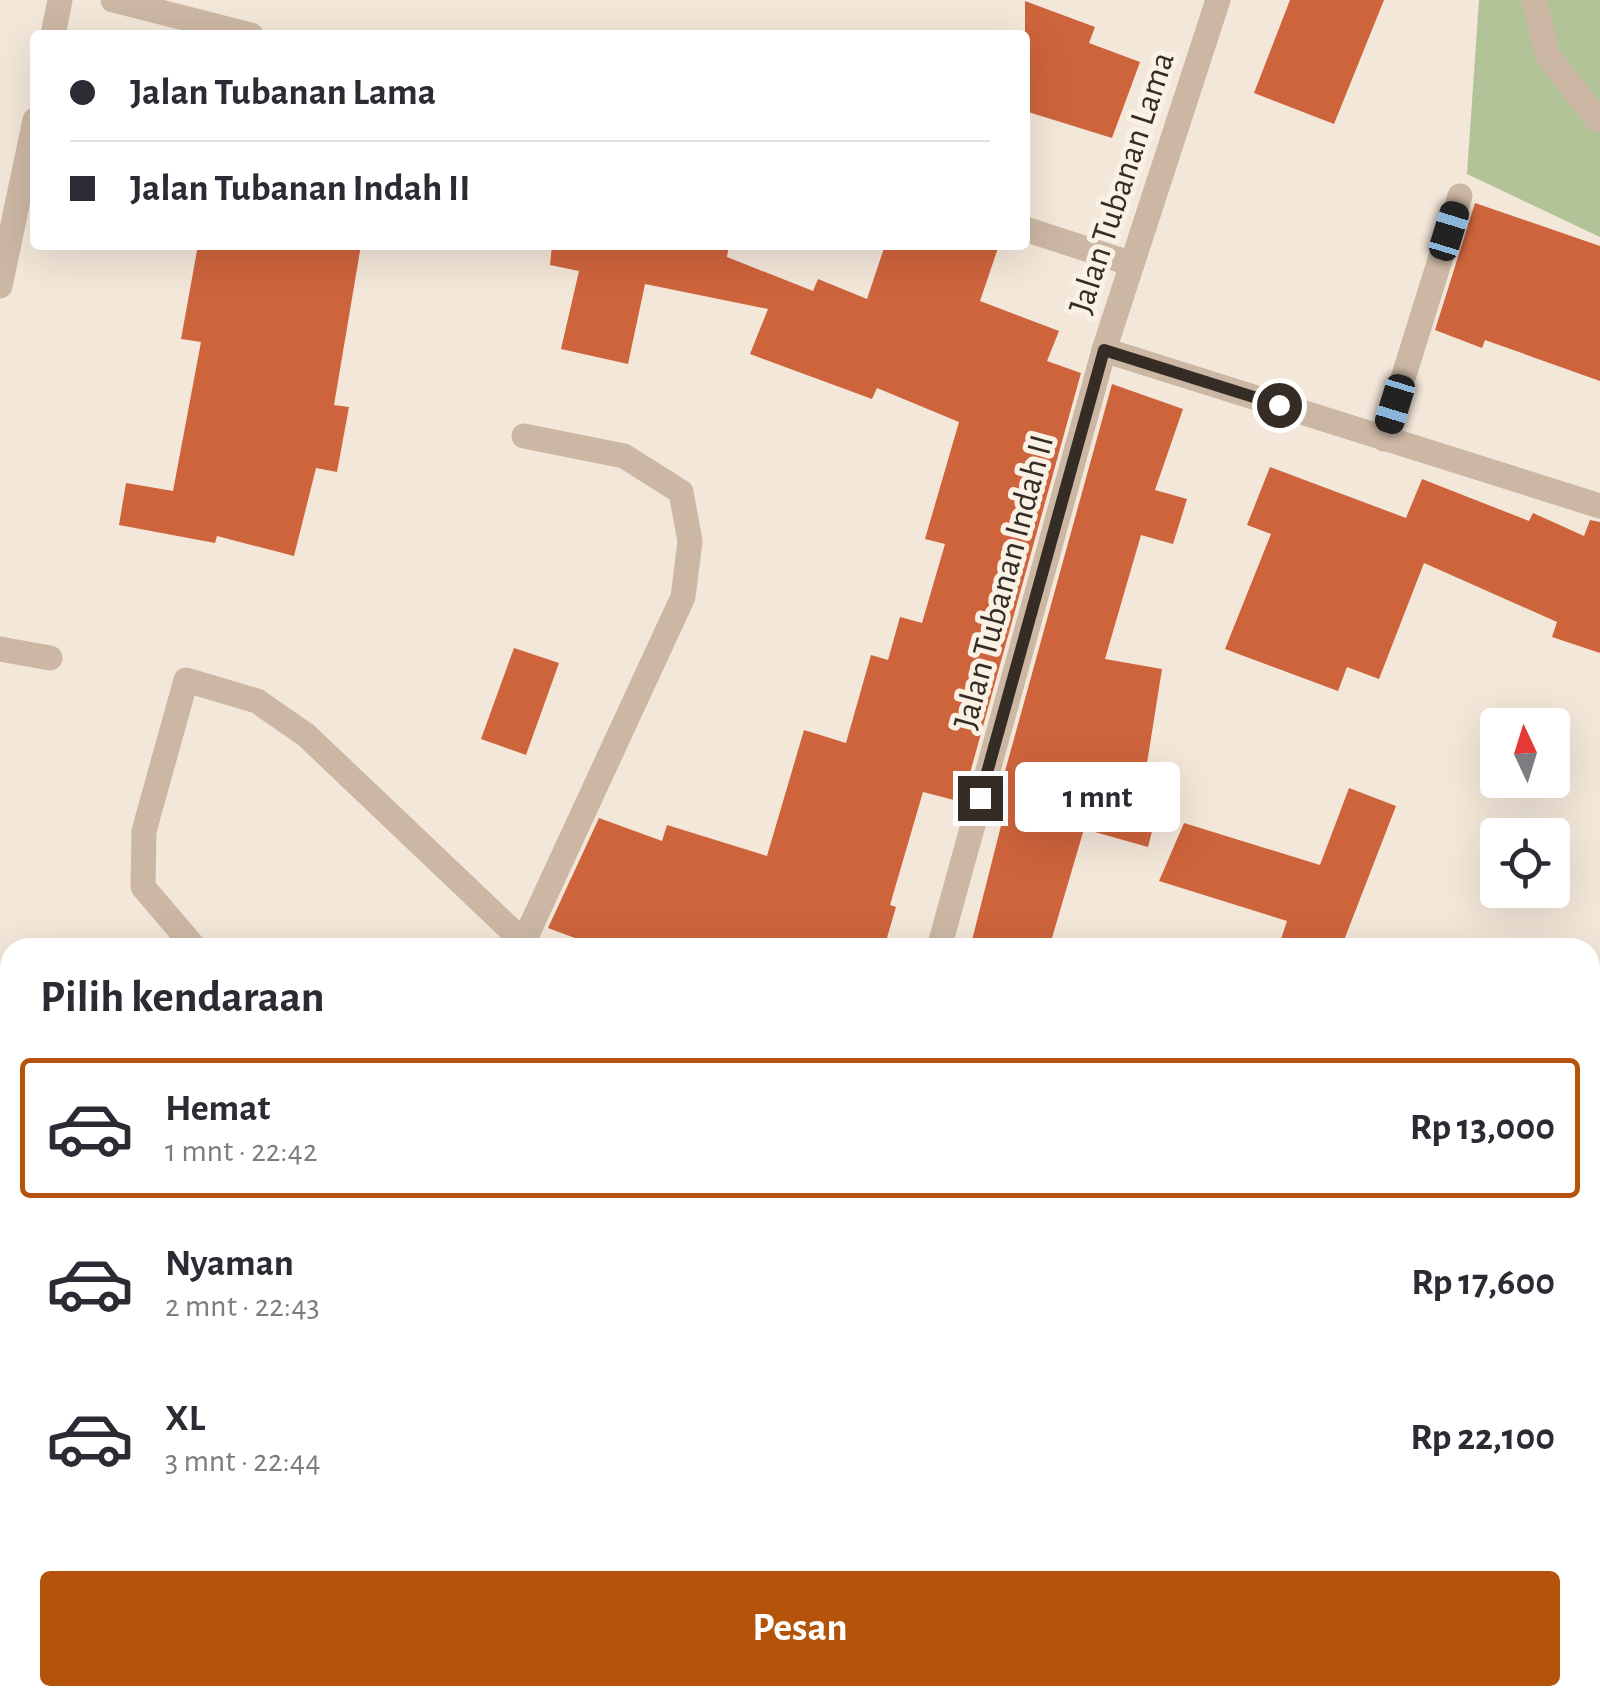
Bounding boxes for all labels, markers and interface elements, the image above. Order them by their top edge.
street label: Jalan Tubanan Lama [1063,48,1181,318]
text: Jalan Tubanan Lama [130,74,436,112]
text: Jalan Tubanan Indah II [130,170,470,208]
car [1426,198,1472,264]
car [1372,371,1418,437]
route start [1257,383,1302,428]
street label: Jalan Tubanan Indah II [948,431,1060,733]
north arrow [1480,708,1570,798]
map controls [1480,708,1570,908]
callout: 1 mnt [1015,763,1180,833]
route end [958,776,1003,821]
text: 1 mnt [1063,781,1132,813]
button: locate [1480,818,1570,908]
text: Pilih kendaraan [40,975,325,1020]
icon: car [45,1083,135,1173]
text: Hemat [165,1090,270,1128]
text: Rp 13,000 [1410,1109,1555,1147]
text: 1 mnt · 22:42 [165,1135,318,1167]
icon: car [45,1238,135,1328]
text: Nyaman [165,1245,294,1283]
text: Rp 17,600 [1411,1264,1555,1302]
text: 2 mnt · 22:43 [165,1290,320,1322]
icon: car [45,1393,135,1483]
text: XL [165,1400,205,1438]
text: Rp 22,100 [1410,1419,1555,1457]
text: 3 mnt · 22:44 [165,1445,321,1477]
button: Pesan [40,1571,1560,1686]

